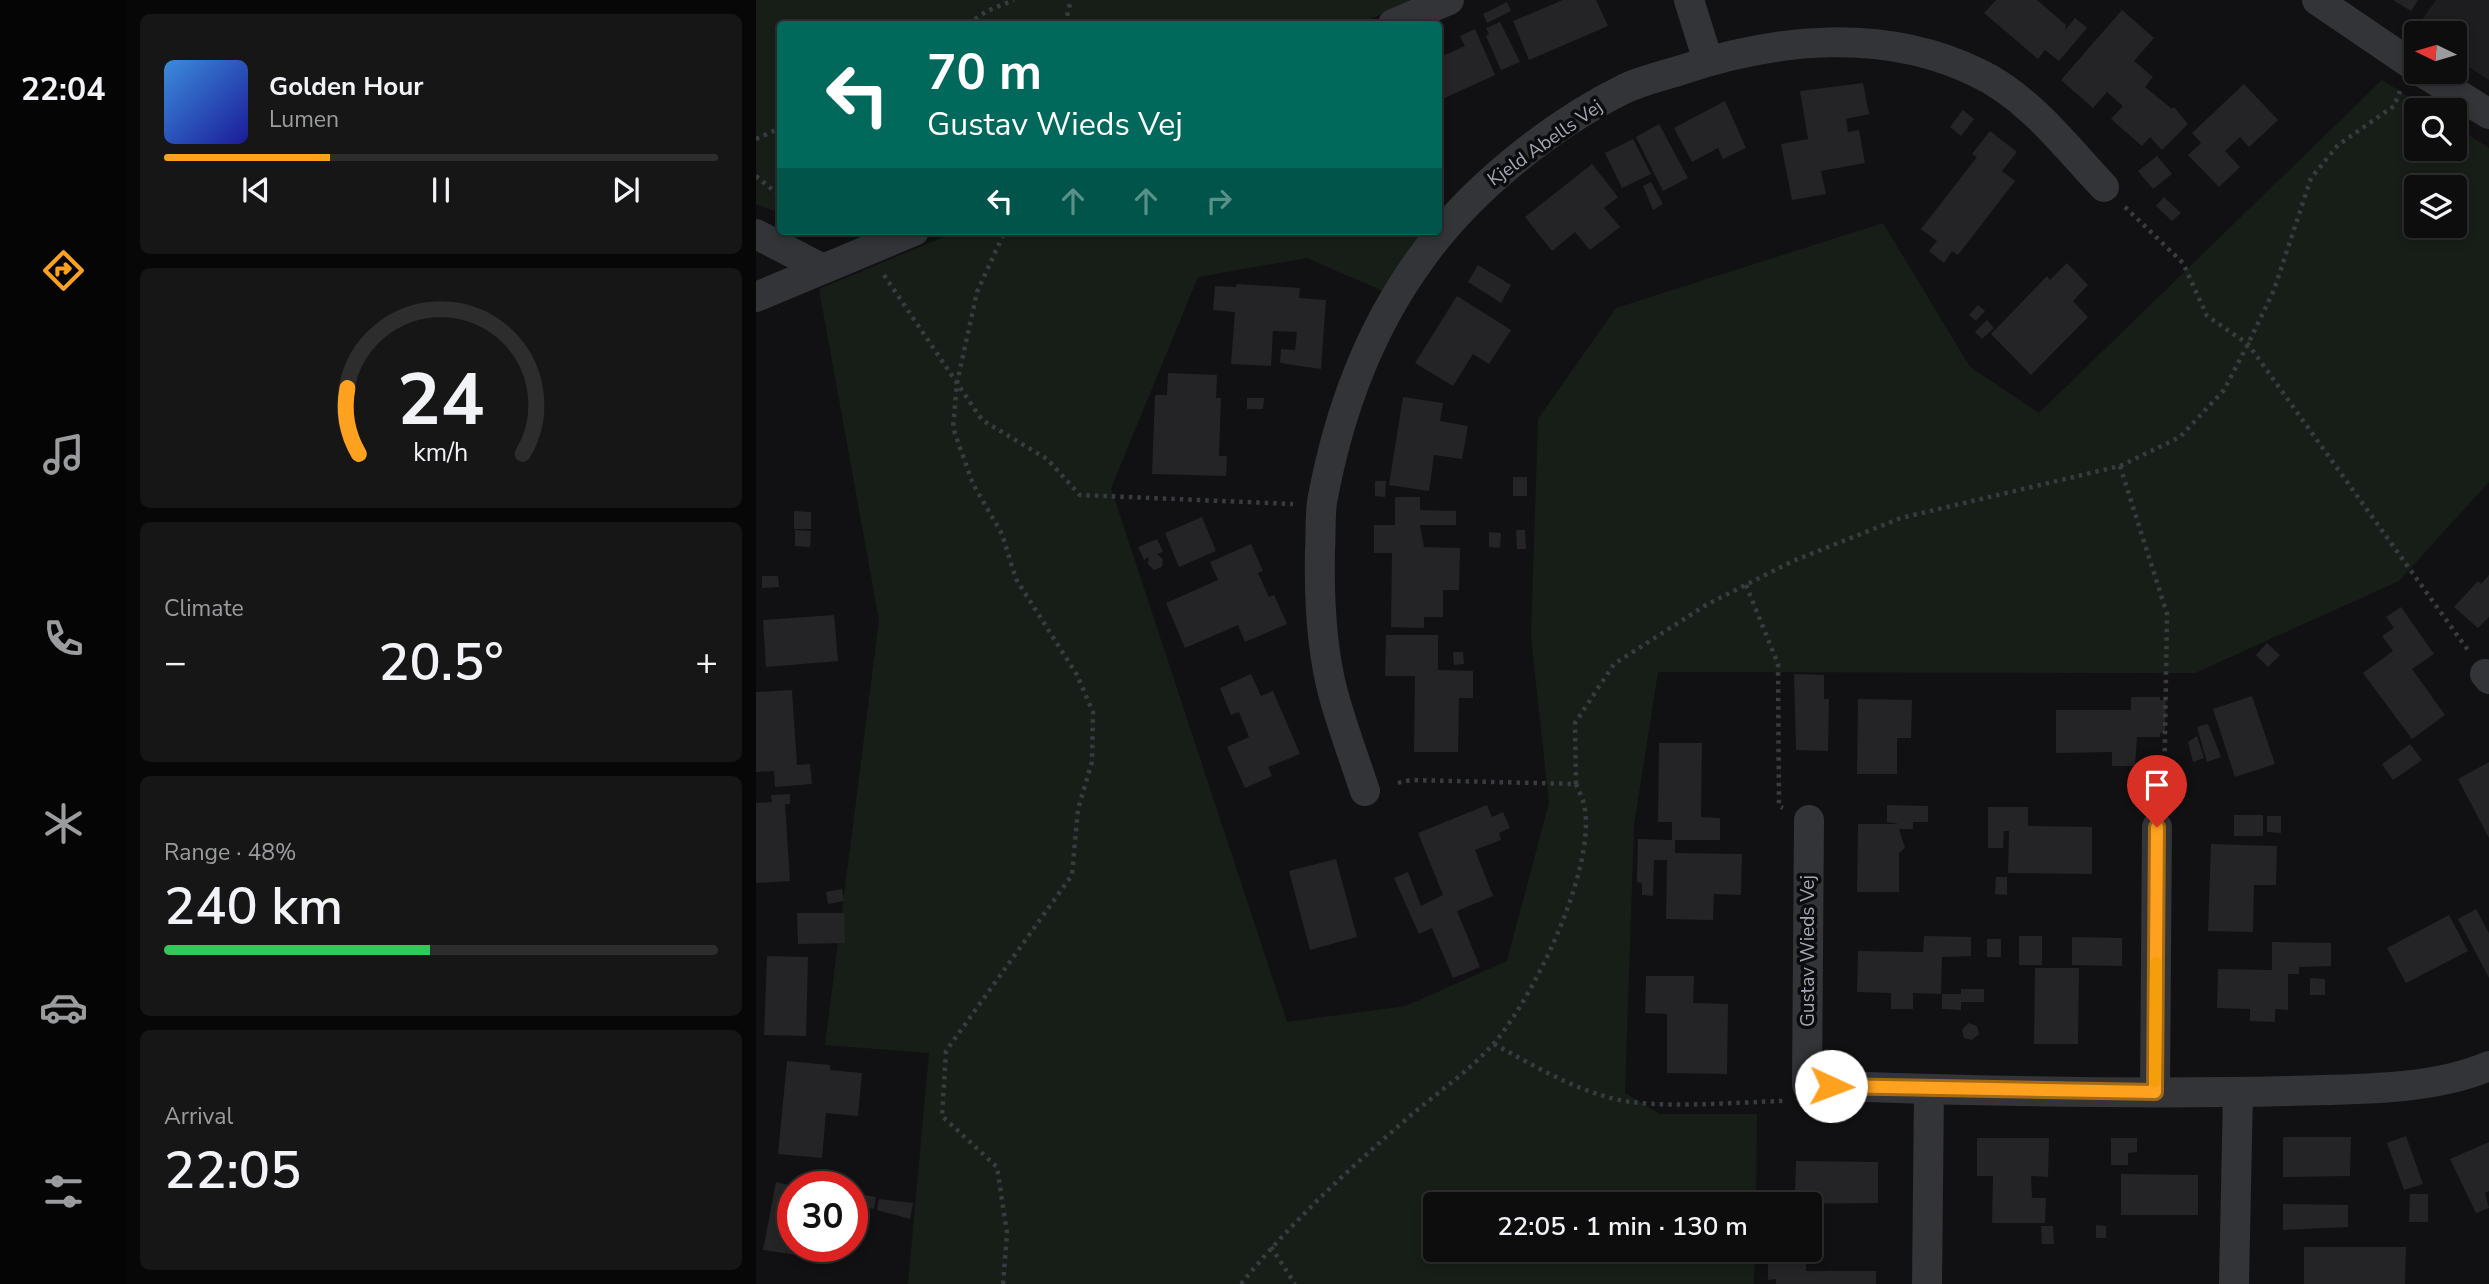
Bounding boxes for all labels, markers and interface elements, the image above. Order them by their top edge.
north arrow [2404,21,2468,84]
map controls [2404,21,2467,238]
text: 70 m [927,39,1042,106]
icon: left [812,49,903,140]
text: 22:04 [21,68,105,111]
text: Golden Hour [269,69,424,104]
street label: Kjeld Abells Vej [1482,94,1608,192]
button: search [2404,98,2467,161]
text: Gustav Wieds Vej [927,103,1183,146]
text: Lumen [269,104,339,135]
icon: previous [237,171,275,209]
icon: pause [422,171,460,209]
icon: next [607,171,645,209]
button: layers [2404,175,2467,238]
icon: left [981,182,1019,220]
icon: ahead [1054,182,1092,220]
icon: ahead [1127,182,1165,220]
icon: right [1200,182,1238,220]
icon: directions [39,246,88,295]
text: 24 [397,350,485,450]
icon: music [39,430,88,479]
text: km/h [413,436,469,470]
text: Climate [164,593,244,624]
icon: phone [39,614,88,663]
text: 20.5° [378,627,504,698]
text: − [164,637,187,688]
text: + [695,637,718,688]
pin [2127,755,2187,827]
icon: arrive [2138,766,2176,804]
icon: climate [39,799,88,848]
text: Range · 48% [164,837,296,868]
text: 240 km [164,871,343,942]
street label: Gustav Wieds Vej [1795,875,1821,1027]
icon: car [39,983,88,1032]
position arrow [1794,1049,1868,1123]
text: Arrival [164,1101,233,1132]
text: 22:05 [164,1135,301,1206]
icon: filters [39,1167,88,1216]
speed limit sign: 30 [777,1171,868,1262]
text: 22:05 · 1 min · 130 m [1497,1209,1748,1244]

